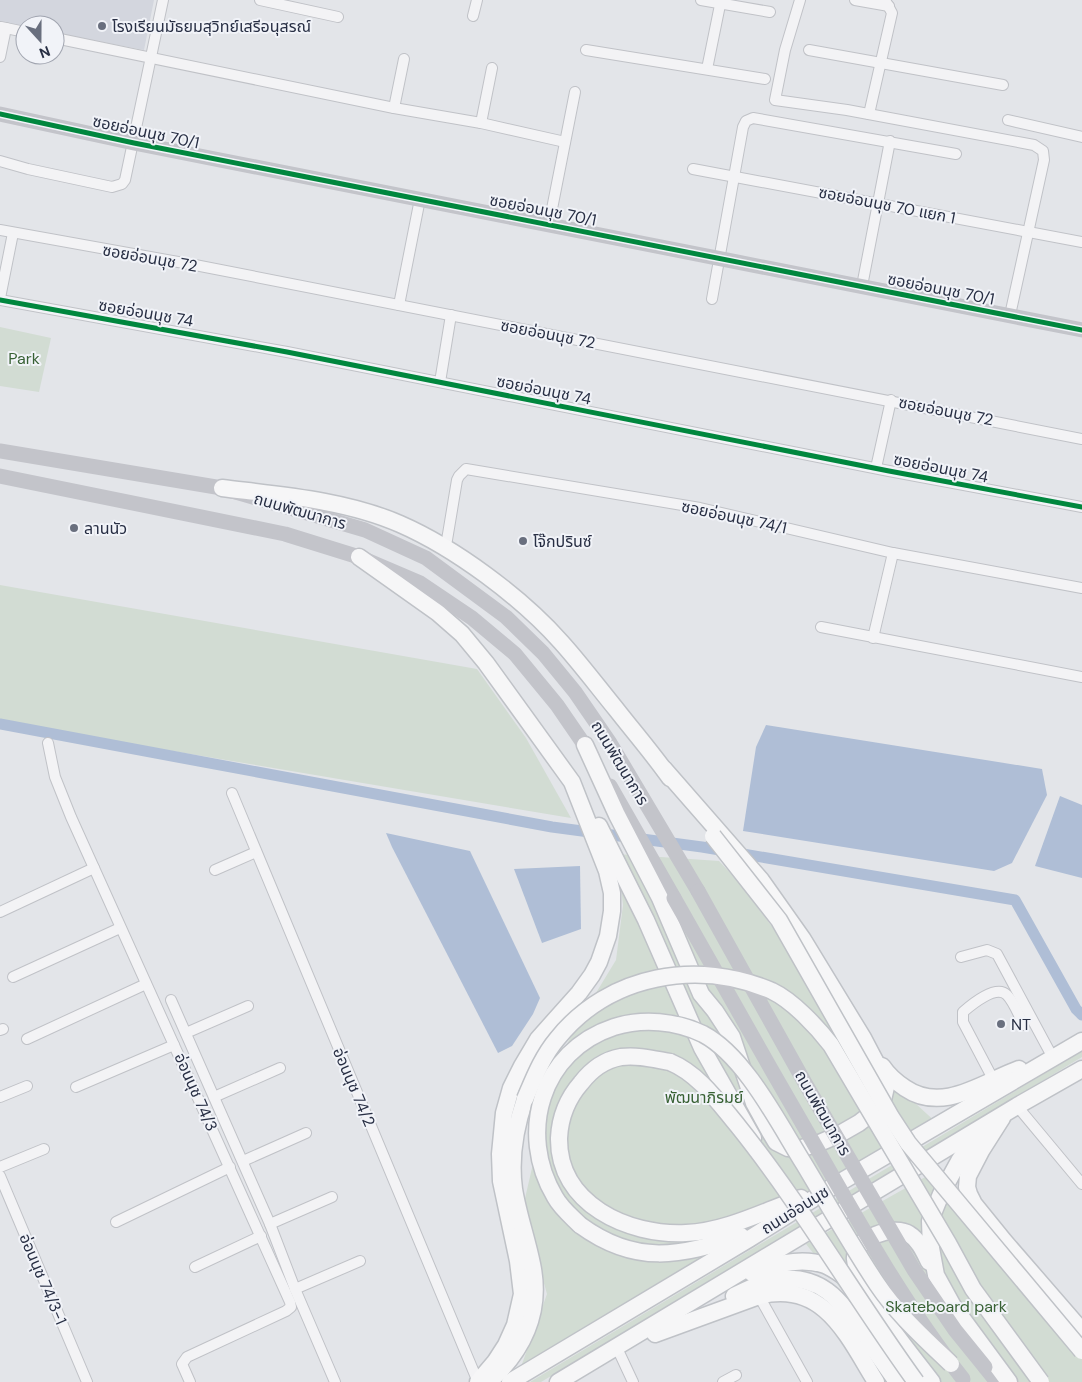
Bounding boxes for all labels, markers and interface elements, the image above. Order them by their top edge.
north arrow [15,15,65,65]
place label: โรงเรียนมัธยมสุวิทย์เสรีอนุสรณ์ [112,16,311,37]
marker: โรงเรียนมัธยมสุวิทย์เสรีอนุสรณ์ [96,20,108,32]
text: N [37,42,53,62]
street label: ซอยอ่อนนุช 70/1 [91,110,201,154]
street label: ซอยอ่อนนุช 70 แยก 1 [817,181,957,229]
street label: ซอยอ่อนนุช 70/1 [488,189,598,231]
street label: ซอยอ่อนนุช 72 [101,239,199,277]
street label: ซอยอ่อนนุช 70/1 [886,268,996,310]
street label: ซอยอ่อนนุช 74 [97,294,195,332]
street label: ซอยอ่อนนุช 72 [499,315,597,353]
park label: Park [8,348,40,369]
street label: ซอยอ่อนนุช 74 [495,371,593,410]
street label: ซอยอ่อนนุช 72 [897,392,995,430]
street label: ซอยอ่อนนุช 74 [892,449,990,488]
street label: ถนนพัฒนาการ [251,488,349,534]
street label: ซอยอ่อนนุช 74/1 [679,496,789,538]
place label: ลานนัว [84,518,127,539]
marker: ลานนัว [68,522,80,534]
place label: โจ๊กปรินซ์ [533,531,592,552]
marker: โจ๊กปรินซ์ [517,535,529,547]
street label: ถนนพัฒนาการ [587,717,654,809]
place label: NT [1011,1014,1031,1035]
marker: NT [995,1018,1007,1030]
street label: อ่อนนุช 74/2 [328,1044,380,1130]
street label: อ่อนนุช 74/3 [169,1050,223,1134]
street label: ถนนพัฒนาการ [790,1067,856,1160]
park label: พัฒนาภิรมย์ [665,1087,743,1108]
street label: ถนนอ่อนนุช [757,1181,833,1239]
street label: อ่อนนุช 74/3-1 [14,1230,72,1328]
park label: Skateboard park [885,1296,1007,1317]

